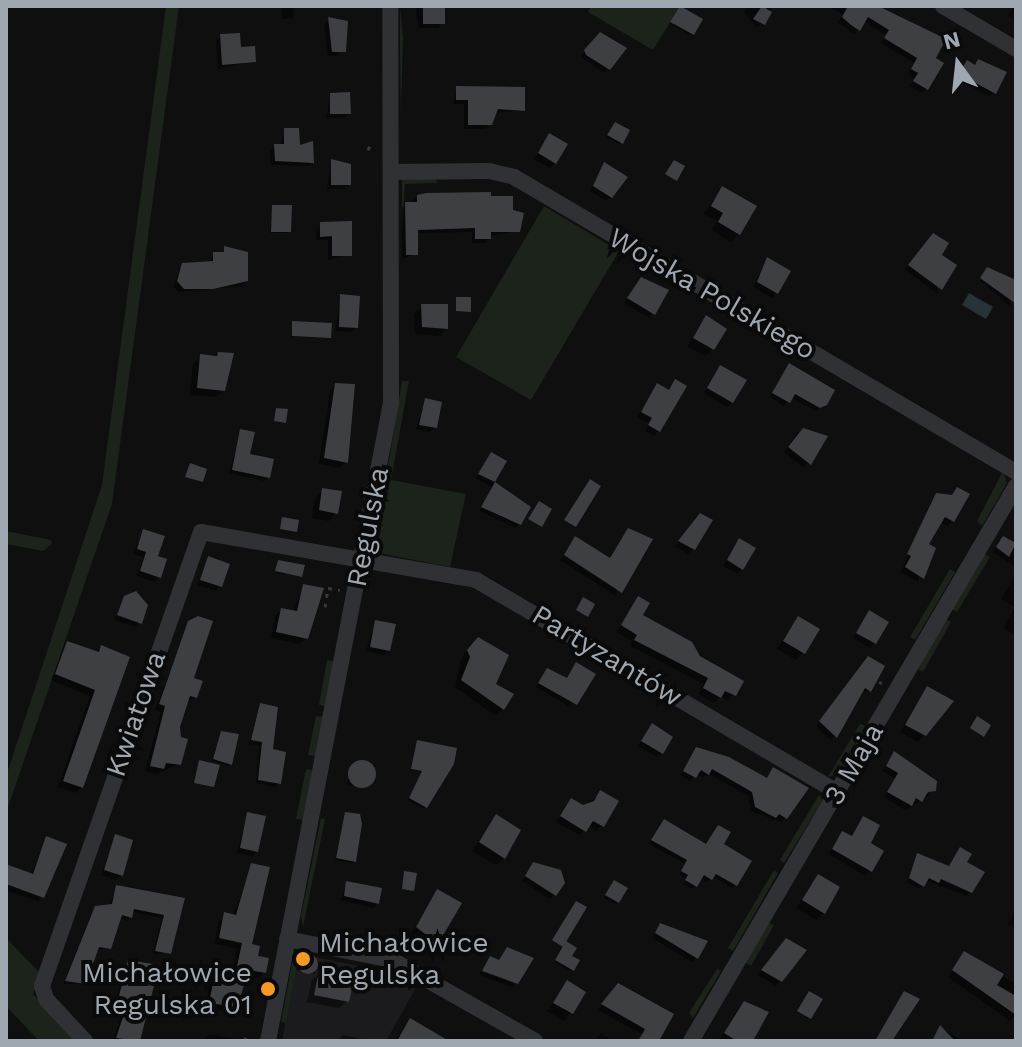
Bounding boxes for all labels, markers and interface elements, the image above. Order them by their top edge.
north arrow [918,24,998,104]
text: N [941,26,963,55]
street label: Wojska Polskiego [602,221,822,367]
street label: Regulska [340,464,396,590]
street label: Partyzantów [526,598,688,714]
street label: Kwiatowa [99,647,173,781]
street label: 3 Maja [817,717,891,811]
place label: Michałowice Regulska [319,926,489,992]
marker: Michałowice Regulska [294,950,312,968]
place label: Michałowice Regulska 01 [82,956,252,1022]
marker: Michałowice Regulska 01 [259,980,277,998]

